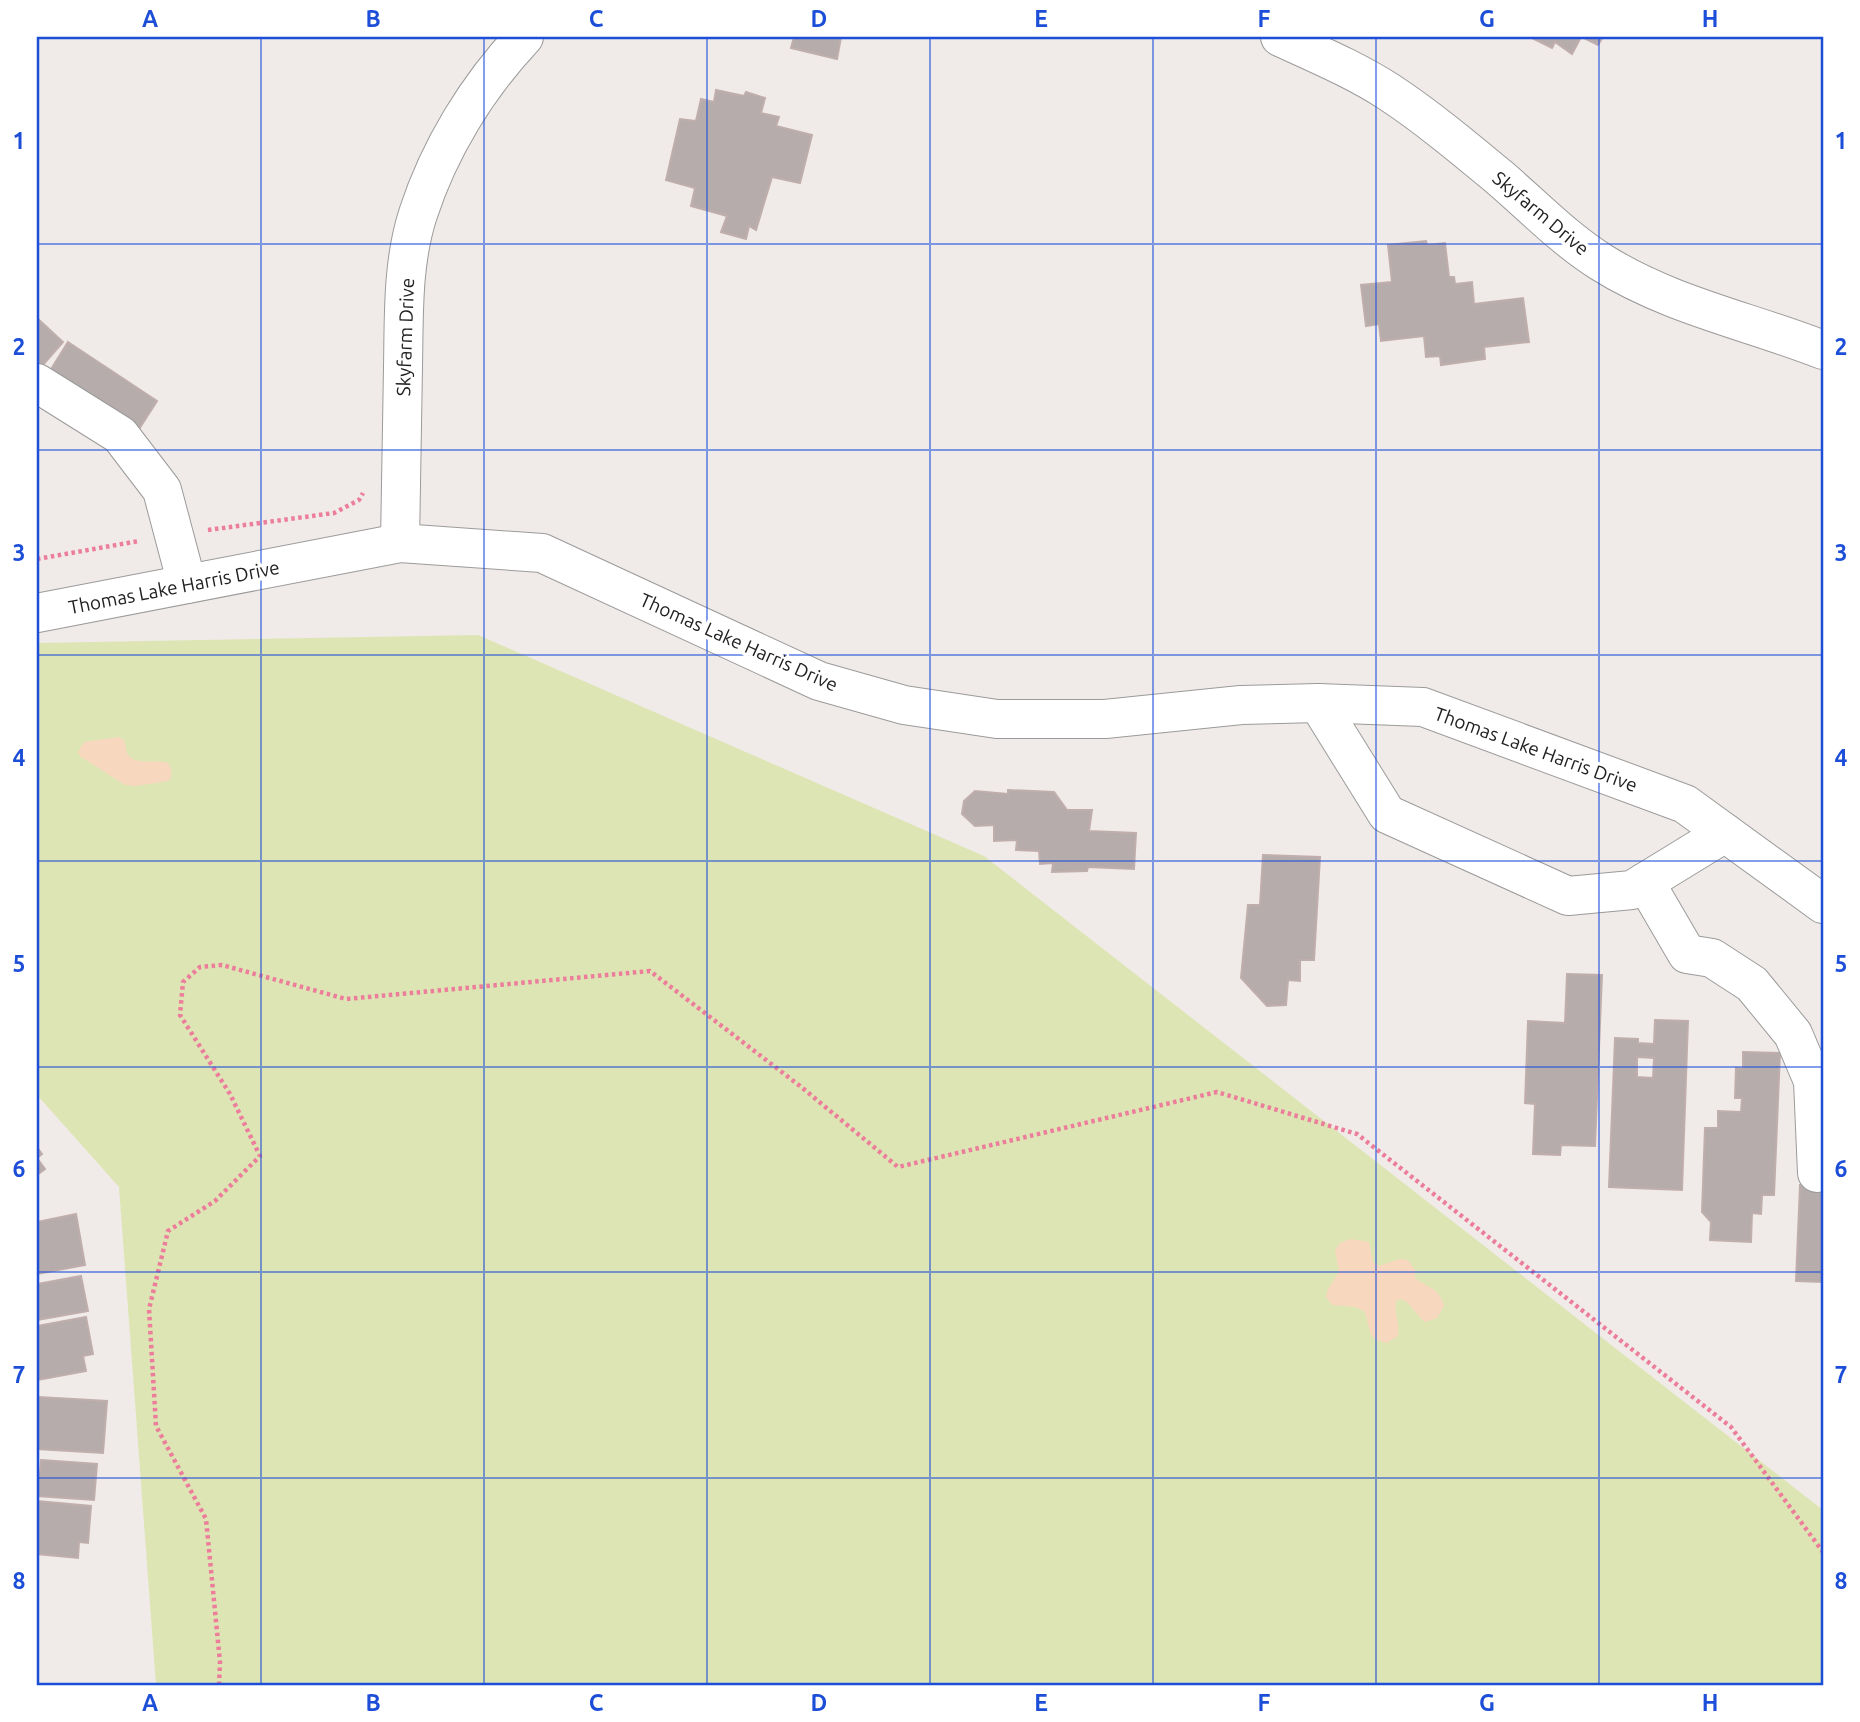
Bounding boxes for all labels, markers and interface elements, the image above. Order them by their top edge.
text: A [142,6,158,31]
text: B [365,6,381,31]
text: C [589,6,604,31]
text: D [811,6,827,31]
text: E [1034,6,1048,31]
text: F [1258,6,1271,31]
text: G [1479,6,1495,31]
text: H [1702,6,1718,31]
text: 1 [13,128,25,153]
text: 1 [1835,128,1847,153]
street label: Skyfarm Drive [1488,166,1594,260]
street label: Skyfarm Drive [392,277,418,397]
text: 2 [13,334,25,359]
text: 2 [1835,334,1847,359]
text: 3 [13,540,25,565]
text: 3 [1835,540,1847,565]
street label: Thomas Lake Harris Drive [67,556,281,618]
street label: Thomas Lake Harris Drive [637,588,841,696]
street label: Thomas Lake Harris Drive [1431,702,1641,796]
text: 4 [13,745,26,770]
text: 4 [1835,745,1848,770]
text: 5 [13,951,25,976]
text: 5 [1835,951,1847,976]
text: 6 [13,1156,26,1181]
text: 6 [1835,1156,1848,1181]
text: 7 [13,1362,25,1387]
text: 7 [1835,1362,1847,1387]
text: 8 [13,1568,25,1593]
text: 8 [1835,1568,1847,1593]
text: A [142,1690,158,1715]
text: B [365,1690,381,1715]
text: C [589,1690,604,1715]
text: D [811,1690,827,1715]
text: E [1034,1690,1048,1715]
text: F [1258,1690,1271,1715]
text: G [1479,1690,1495,1715]
text: H [1702,1690,1718,1715]

